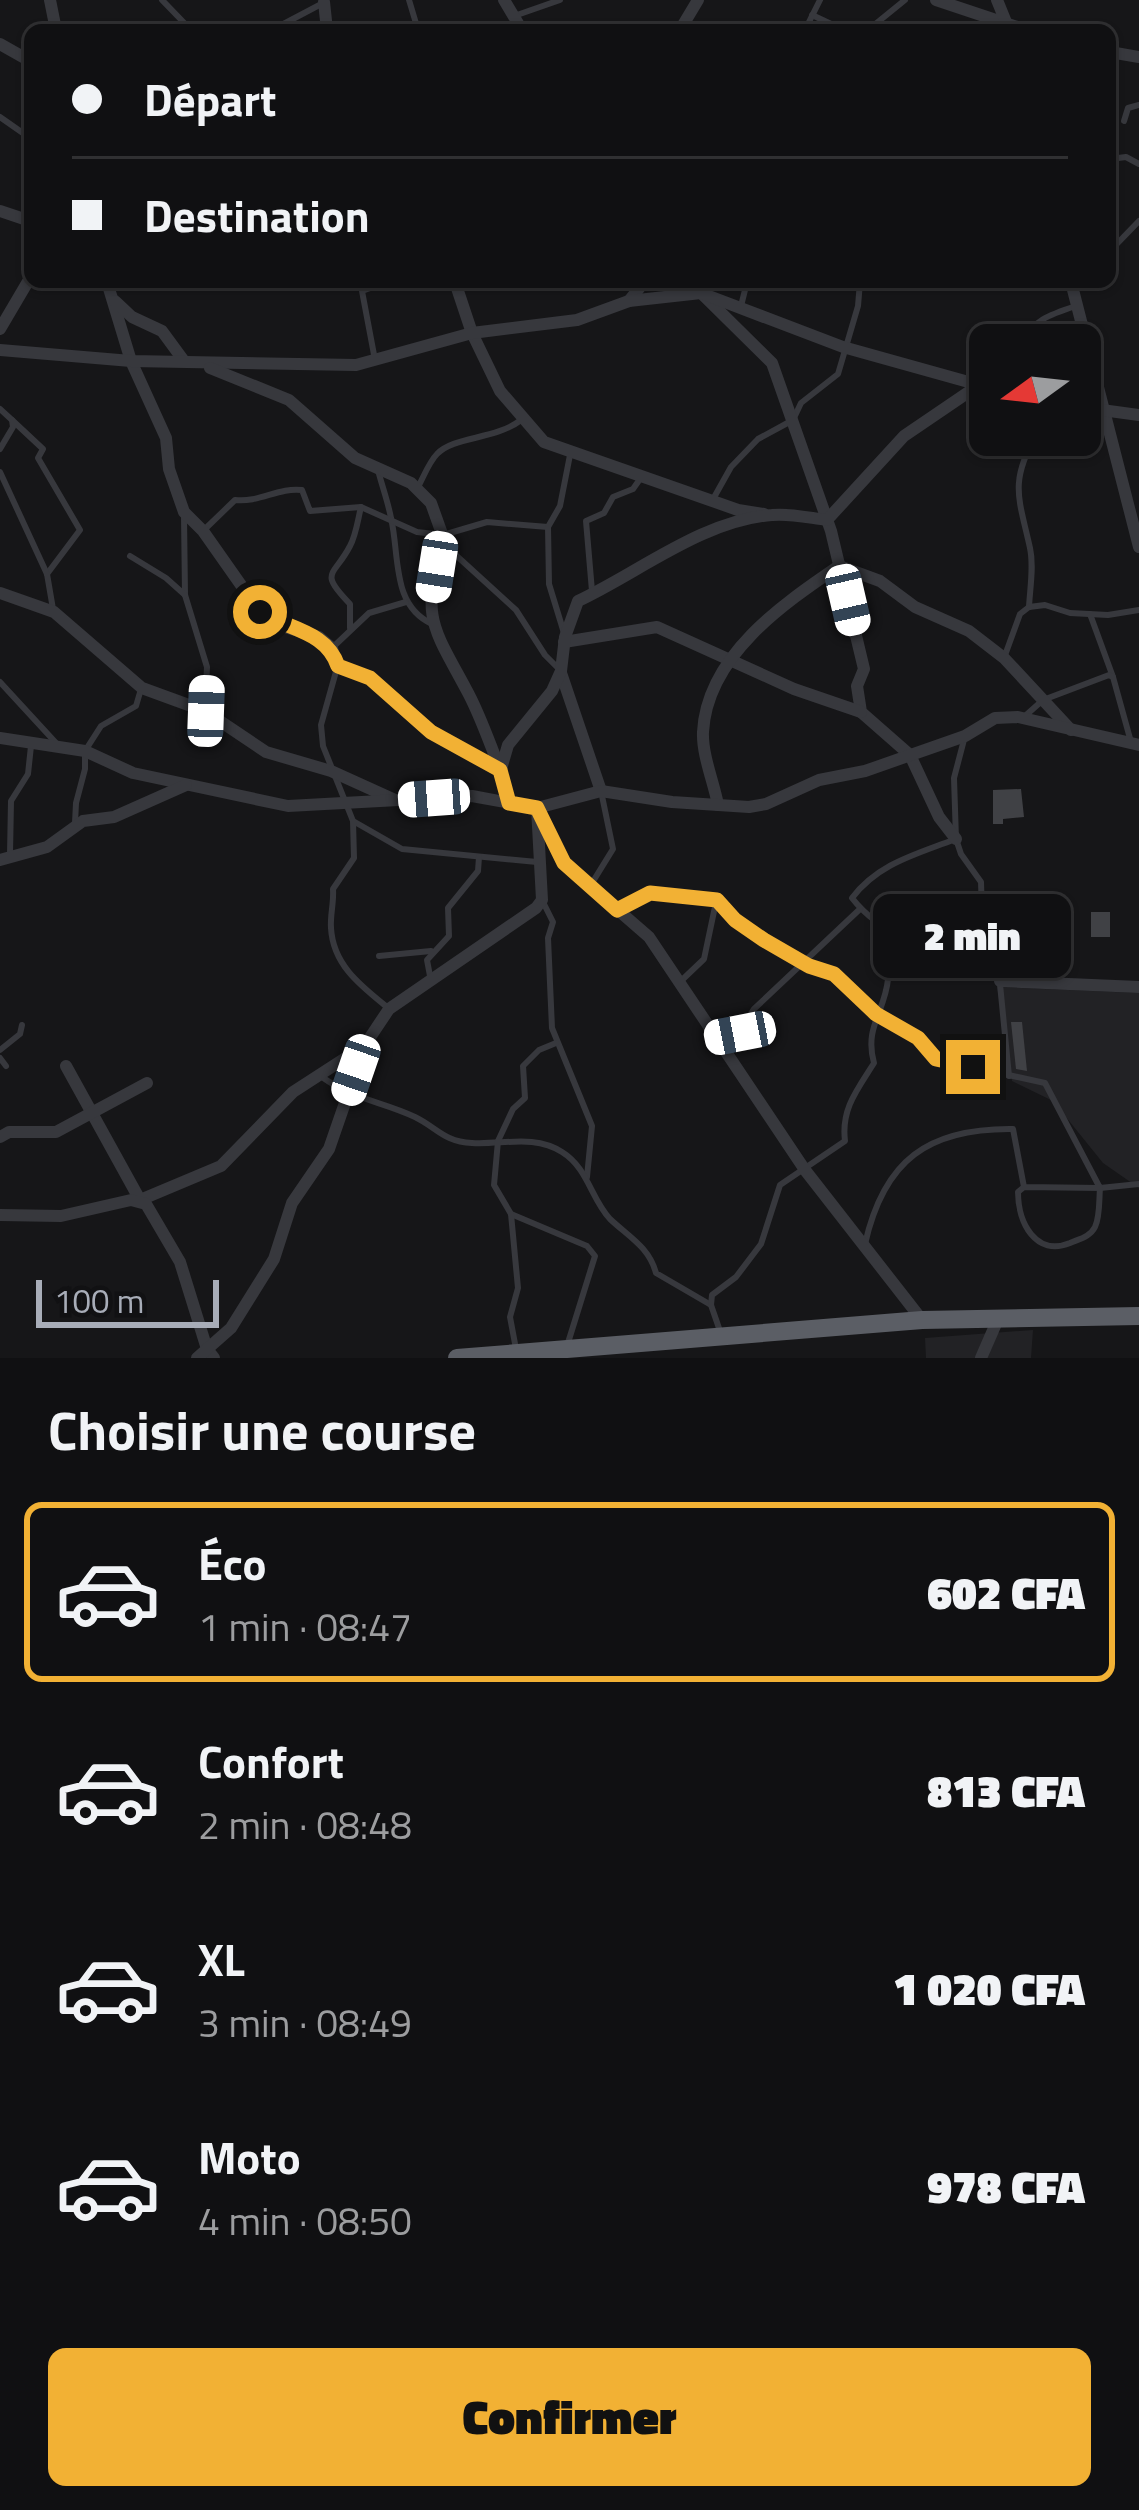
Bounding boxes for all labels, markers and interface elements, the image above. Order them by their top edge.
text: Départ [144,65,276,133]
text: Destination [144,181,370,249]
north arrow [969,324,1101,456]
map controls [969,324,1101,456]
car [414,529,460,605]
car [822,561,874,639]
route start [233,585,287,639]
car [187,674,225,748]
car [397,778,471,818]
callout: 2 min [874,893,1072,977]
text: 2 min [924,906,1020,965]
car [701,1008,779,1058]
car [327,1030,385,1110]
route end [946,1040,1000,1094]
scale bar [36,1274,219,1327]
text: 100 m [54,1276,144,1326]
text: Choisir une course [48,1389,476,1471]
text: Éco [198,1529,267,1597]
icon: car [54,1538,162,1646]
text: 602 CFA [927,1558,1085,1626]
text: 1 min · 08:47 [198,1597,412,1656]
text: Confort [198,1727,344,1795]
icon: car [54,1736,162,1844]
text: 813 CFA [927,1756,1085,1824]
text: 2 min · 08:48 [198,1795,412,1854]
text: XL [198,1925,245,1993]
icon: car [54,1934,162,2042]
text: 1 020 CFA [893,1954,1085,2022]
text: 3 min · 08:49 [198,1993,412,2052]
text: Moto [198,2123,301,2191]
icon: car [54,2132,162,2240]
text: 978 CFA [927,2152,1085,2220]
text: 4 min · 08:50 [198,2191,412,2250]
button: Confirmer [48,2348,1091,2486]

